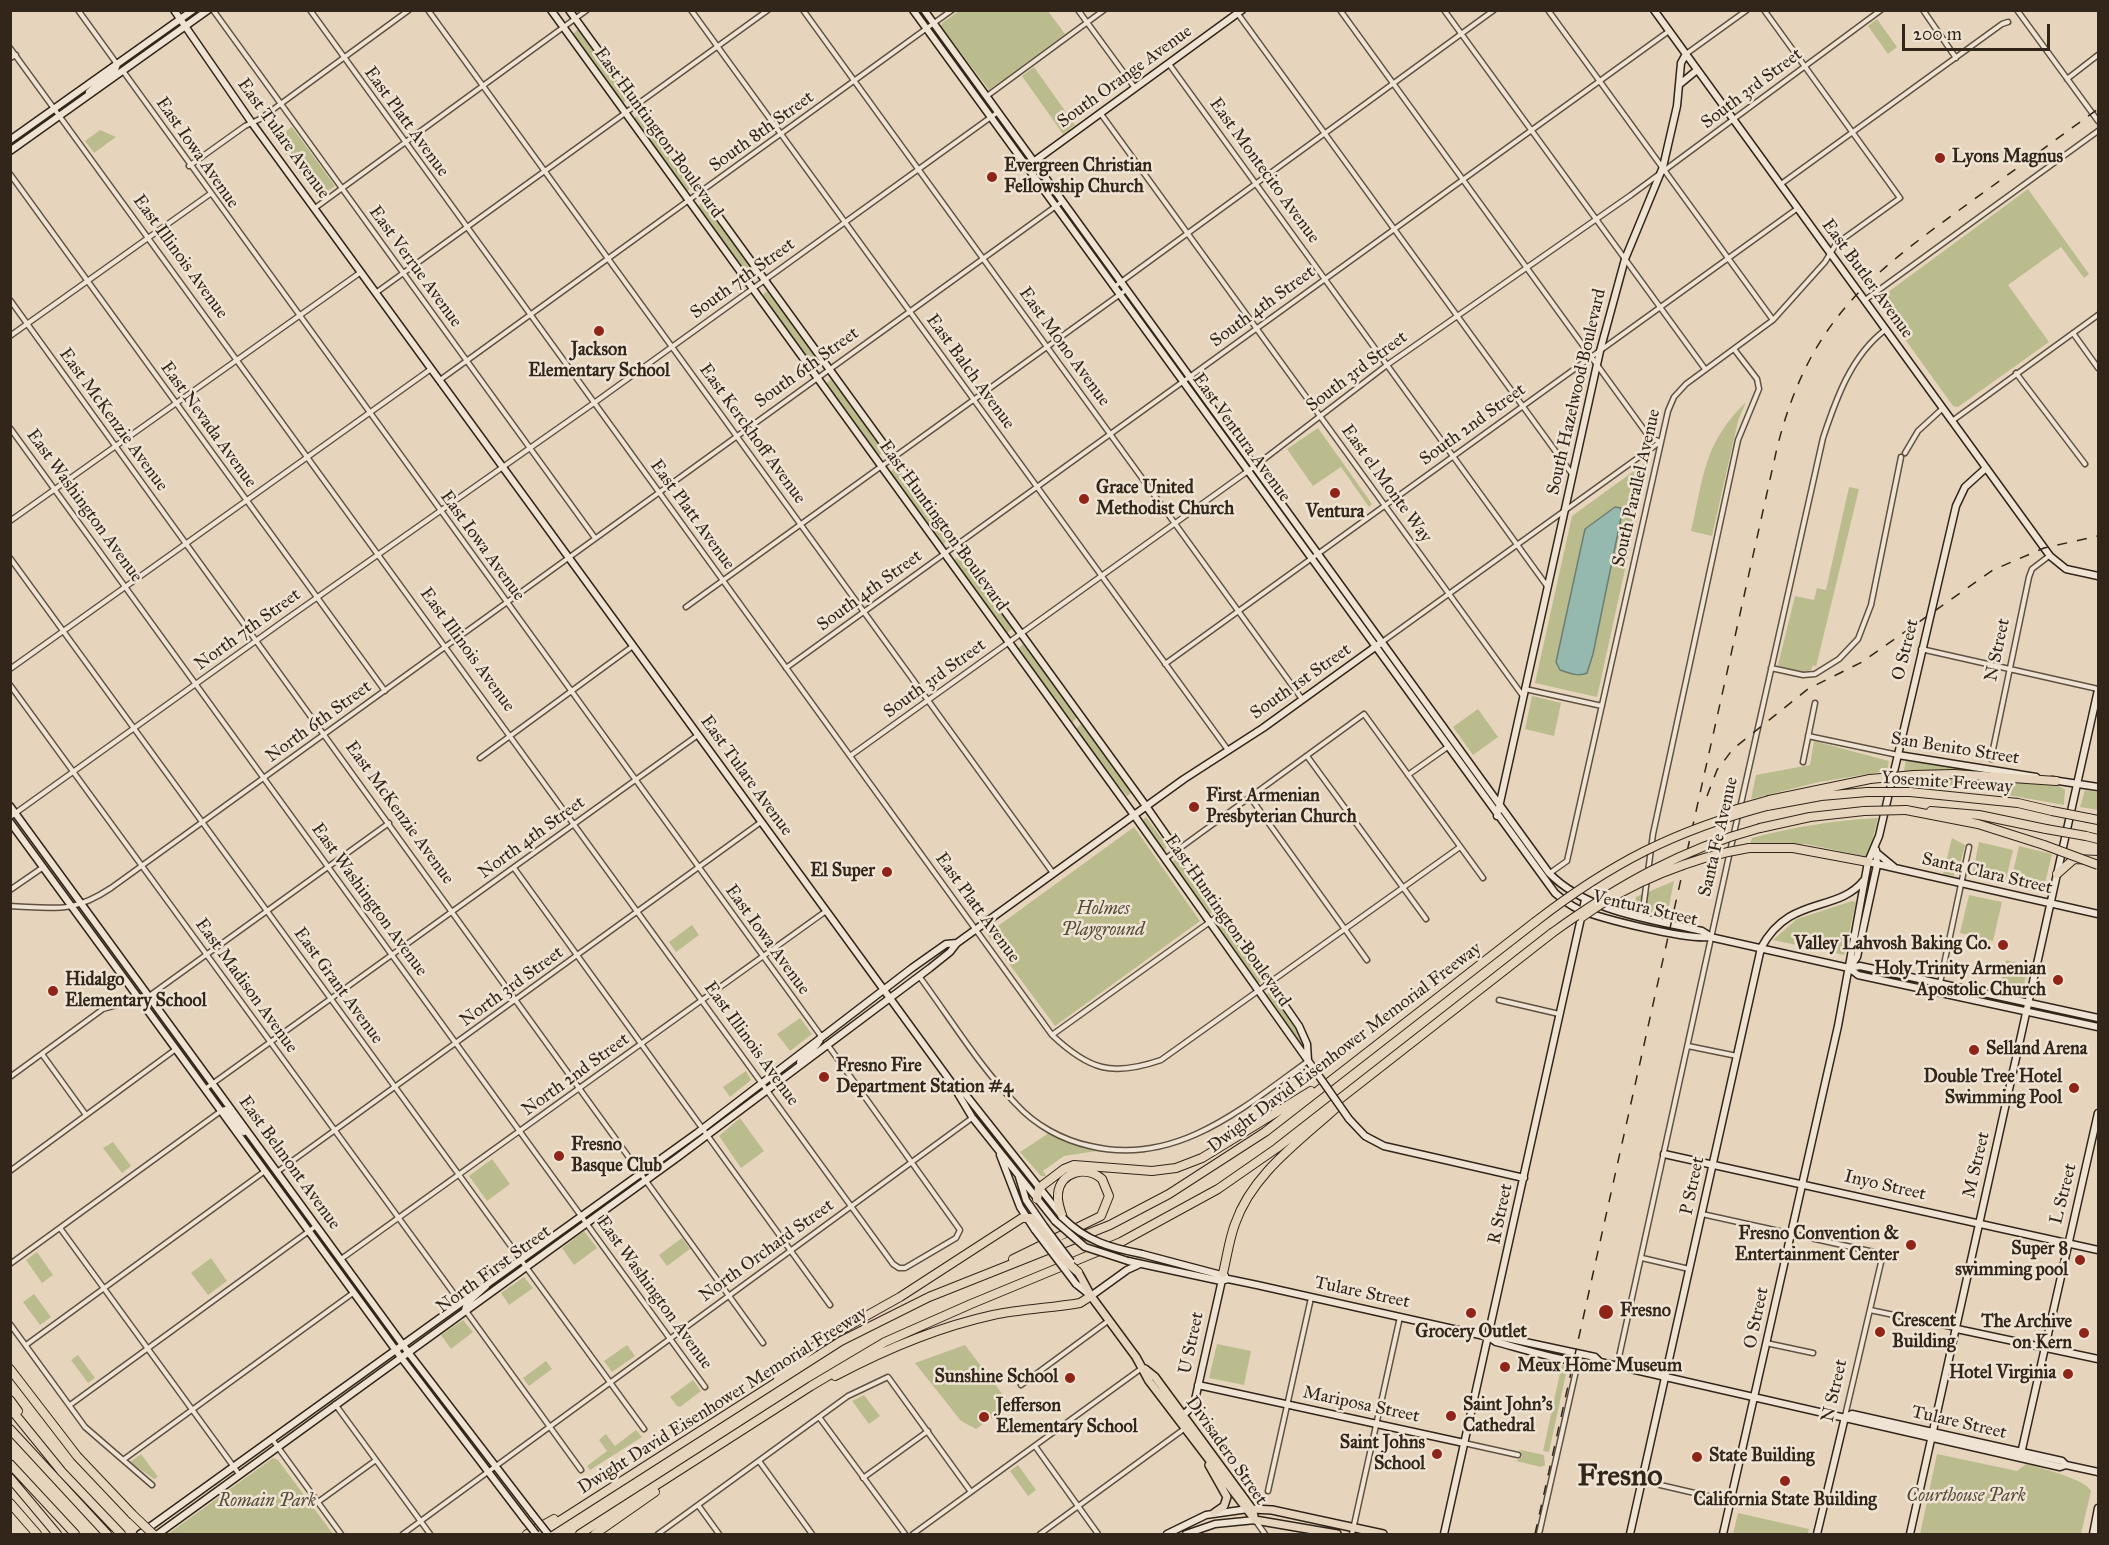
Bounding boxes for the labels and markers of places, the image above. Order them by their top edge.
place label: Lyons Magnus [1952,147,2063,169]
marker: Lyons Magnus [1933,151,1947,165]
place label: Evergreen Christian Fellowship Church [1004,156,1152,198]
marker: Evergreen Christian Fellowship Church [985,170,999,184]
marker: Jackson Elementary School [592,324,606,338]
place label: Jackson Elementary School [528,340,670,382]
place label: Grace United Methodist Church [1096,478,1234,520]
marker: Ventura [1328,486,1342,500]
marker: Grace United Methodist Church [1077,492,1091,506]
place label: Ventura [1306,502,1364,524]
place label: First Armenian Presbyterian Church [1206,786,1357,828]
marker: First Armenian Presbyterian Church [1187,800,1201,814]
place label: El Super [810,861,875,883]
marker: El Super [880,865,894,879]
place label: Valley Lahvosh Baking Co. [1794,934,1991,956]
marker: Valley Lahvosh Baking Co. [1996,938,2010,952]
place label: Holy Trinity Armenian Apostolic Church [1874,959,2046,1002]
place label: Hidalgo Elementary School [65,970,207,1012]
marker: Holy Trinity Armenian Apostolic Church [2051,973,2065,987]
marker: Hidalgo Elementary School [46,984,60,998]
place label: Selland Arena [1986,1039,2087,1061]
marker: Selland Arena [1967,1043,1981,1057]
place label: Fresno Fire Department Station #4 [836,1056,1013,1098]
place label: Double Tree Hotel Swimming Pool [1923,1067,2062,1110]
marker: Fresno Fire Department Station #4 [817,1070,831,1084]
marker: Double Tree Hotel Swimming Pool [2067,1081,2081,1095]
place label: Fresno Basque Club [571,1135,662,1178]
marker: Fresno Basque Club [552,1149,566,1163]
place label: Fresno Convention & Entertainment Center [1735,1224,1899,1266]
marker: Fresno Convention & Entertainment Center [1904,1238,1918,1252]
place label: Super 8 swimming pool [1955,1239,2068,1282]
marker: Super 8 swimming pool [2073,1253,2087,1267]
place label: Fresno [1620,1301,1671,1323]
marker: Fresno [1597,1303,1615,1321]
marker: Grocery Outlet [1464,1306,1478,1320]
place label: Crescent Building [1892,1311,1956,1354]
place label: The Archive on Kern [1981,1312,2072,1354]
place label: Grocery Outlet [1415,1322,1527,1344]
marker: Crescent Building [1873,1325,1887,1339]
marker: The Archive on Kern [2077,1326,2091,1340]
place label: Meux Home Museum [1517,1356,1682,1378]
marker: Meux Home Museum [1498,1360,1512,1374]
place label: Hotel Virginia [1949,1363,2056,1385]
place label: Sunshine School [935,1367,1058,1389]
marker: Hotel Virginia [2061,1367,2075,1381]
marker: Sunshine School [1063,1371,1077,1385]
place label: Saint John's Cathedral [1463,1395,1552,1438]
place label: Jefferson Elementary School [996,1396,1138,1438]
marker: Saint John's Cathedral [1444,1409,1458,1423]
marker: Jefferson Elementary School [977,1410,991,1424]
place label: Saint Johns School [1340,1433,1425,1476]
place label: State Building [1709,1446,1814,1468]
marker: Saint Johns School [1430,1447,1444,1461]
marker: State Building [1690,1450,1704,1464]
marker: California State Building [1778,1474,1792,1488]
place label: California State Building [1693,1490,1877,1512]

